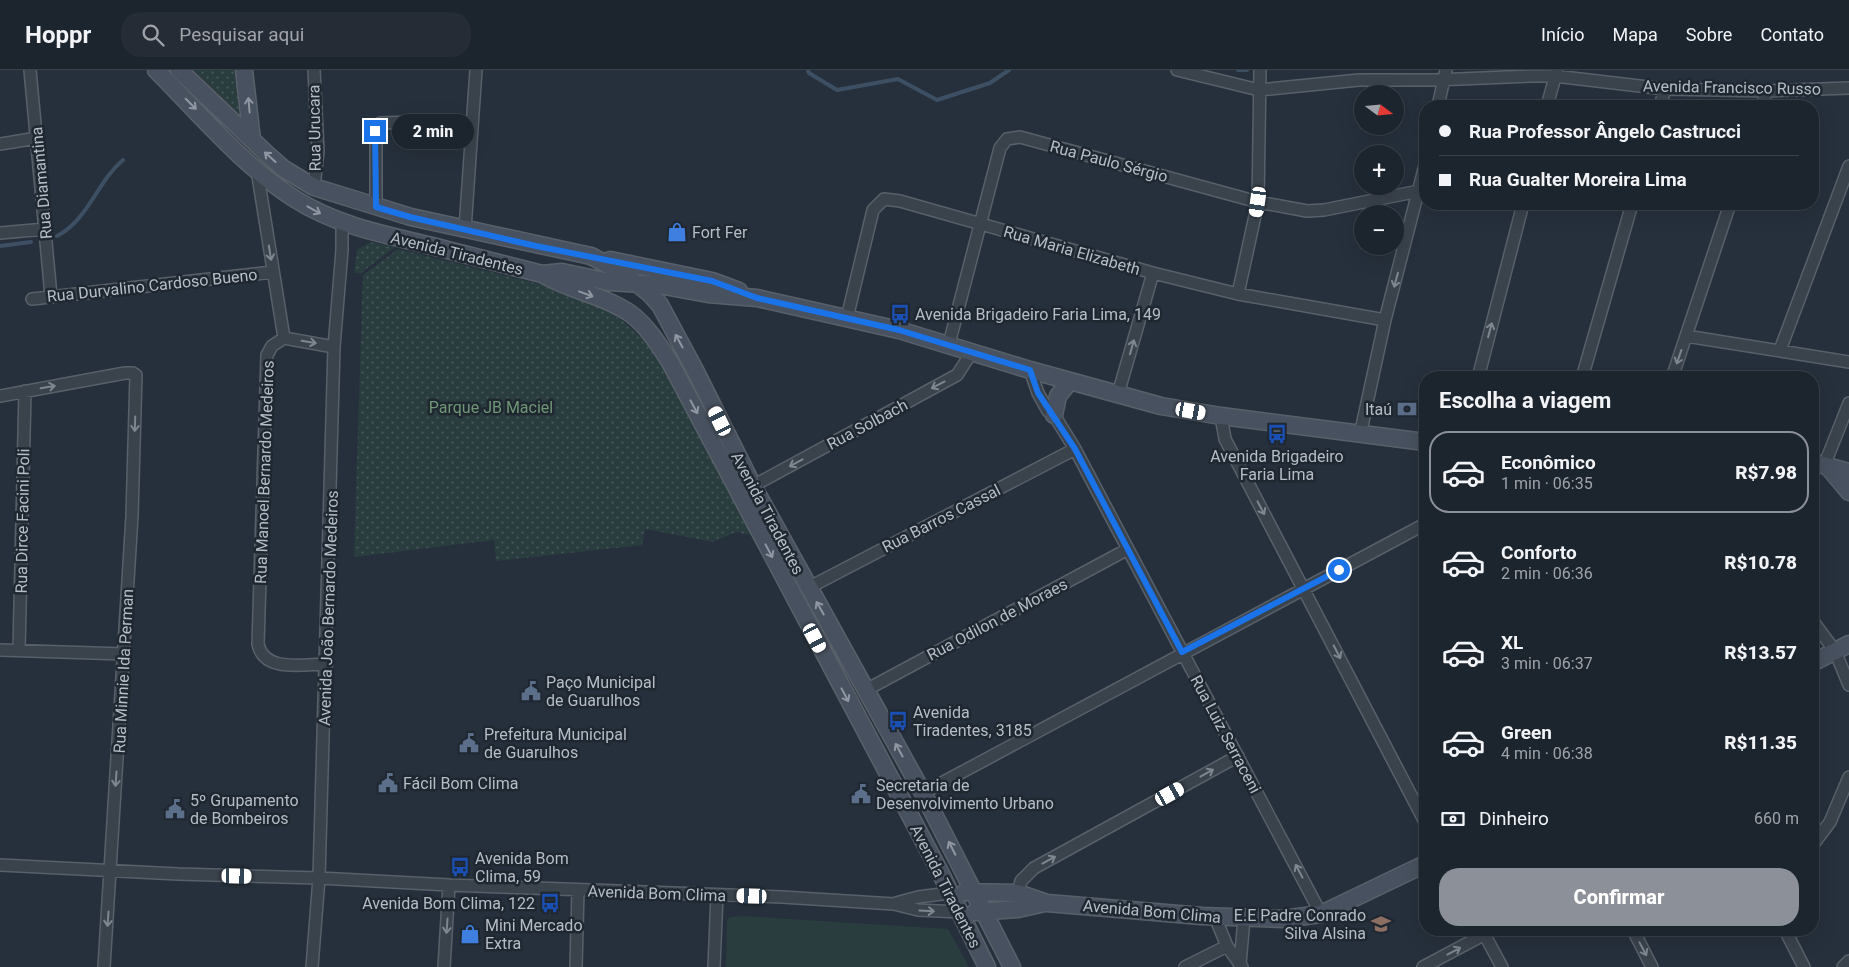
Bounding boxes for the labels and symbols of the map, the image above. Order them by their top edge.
street label: Avenida Francisco Russo [1643,76,1821,99]
street label: Rua Urucara [304,84,325,172]
north arrow [1354,85,1404,135]
one-way arrow [244,97,254,113]
one-way arrow [185,98,197,111]
callout: 2 min [392,114,475,148]
route end [364,120,386,142]
street label: Rua Diamantina [27,126,56,240]
street label: Rua Paulo Sérgio [1048,137,1170,186]
one-way arrow [264,151,277,163]
car [1248,186,1267,218]
one-way arrow [306,205,320,215]
shop icon: Fort Fer [666,221,688,243]
street label: Rua Maria Elizabeth [1001,222,1142,279]
place label: Fort Fer [692,223,748,242]
street label: Avenida Tiradentes [389,228,525,279]
one-way arrow [266,245,276,261]
street label: Rua Durvalino Cardoso Bueno [46,265,258,306]
one-way arrow [1391,271,1400,287]
one-way arrow [578,289,594,299]
bus stop icon: Avenida Brigadeiro Faria Lima, 149 [889,303,911,325]
place label: Avenida Brigadeiro Faria Lima, 149 [915,305,1161,324]
one-way arrow [1486,323,1495,339]
one-way arrow [674,333,684,348]
one-way arrow [301,338,317,348]
one-way arrow [1127,339,1137,355]
one-way arrow [1674,348,1683,364]
street label: Rua Manoel Bernardo Medeiros [251,360,278,584]
one-way arrow [931,380,946,390]
one-way arrow [40,382,56,392]
street label: Rua Solbach [824,395,911,454]
park label: Parque JB Maciel [429,398,553,417]
bank icon: Itaú [1396,398,1418,420]
one-way arrow [689,400,699,415]
place label: Itaú [1365,400,1392,419]
car [1174,401,1207,421]
car [706,404,733,438]
one-way arrow [130,416,139,432]
bus stop icon: Avenida Brigadeiro Faria Lima [1266,423,1288,445]
place label: Avenida Brigadeiro Faria Lima [1210,447,1344,484]
street label: Rua Dirce Facini Poli [12,448,33,594]
street label: Avenida Tiradentes [727,449,808,578]
one-way arrow [788,458,803,468]
street label: Rua Barros Cassal [879,480,1004,556]
street label: Avenida João Bernardo Medeiros [315,490,342,726]
one-way arrow [1257,500,1267,515]
one-way arrow [764,544,774,559]
route start [1328,559,1350,581]
street label: Rua Odilon de Moraes [924,574,1071,664]
street label: Rua Minnie Ida Perman [110,588,137,754]
one-way arrow [814,602,824,616]
car [801,621,828,655]
one-way arrow [1333,644,1342,659]
street label: Rua Luiz Serraceni [1186,672,1265,797]
place label: Paço Municipal de Guarulhos [546,673,656,710]
public building icon: Paço Municipal de Guarulhos [520,680,542,702]
one-way arrow [841,687,850,702]
place label: Avenida Tiradentes, 3185 [913,703,1032,740]
bus stop icon: Avenida Tiradentes, 3185 [887,710,909,732]
place label: Prefeitura Municipal de Guarulhos [484,725,627,762]
public building icon: Prefeitura Municipal de Guarulhos [458,732,480,754]
one-way arrow [894,743,904,758]
one-way arrow [1199,768,1214,778]
one-way arrow [112,770,121,786]
public building icon: Fácil Bom Clima [377,772,399,794]
place label: Fácil Bom Clima [403,774,518,793]
place label: Secretaria de Desenvolvimento Urbano [876,776,1054,813]
car [1153,780,1186,808]
public building icon: Secretaria de Desenvolvimento Urbano [850,783,872,805]
place label: 5º Grupamento de Bombeiros [190,791,299,828]
public building icon: 5º Grupamento de Bombeiros [164,798,186,820]
street label: Avenida Tiradentes [906,821,985,951]
one-way arrow [947,841,956,856]
place label: Avenida Bom Clima, 59 [475,849,569,886]
one-way arrow [1041,854,1056,864]
bus stop icon: Avenida Bom Clima, 59 [449,856,471,878]
one-way arrow [1293,864,1303,878]
car [221,868,252,884]
street label: Avenida Bom Clima [587,882,727,905]
car [736,888,767,904]
bus stop icon: Avenida Bom Clima, 122 [539,892,561,914]
place label: Avenida Bom Clima, 122 [362,894,535,913]
street label: Avenida Bom Clima [1082,896,1222,927]
one-way arrow [919,906,935,915]
place label: E.E Padre Conrado Silva Alsina [1234,906,1366,943]
one-way arrow [103,911,112,927]
school or university icon: E.E Padre Conrado Silva Alsina [1370,913,1392,935]
place label: Mini Mercado Extra [485,916,583,953]
one-way arrow [442,918,451,934]
shop icon: Mini Mercado Extra [459,923,481,945]
one-way arrow [1638,941,1648,956]
one-way arrow [1446,946,1461,955]

